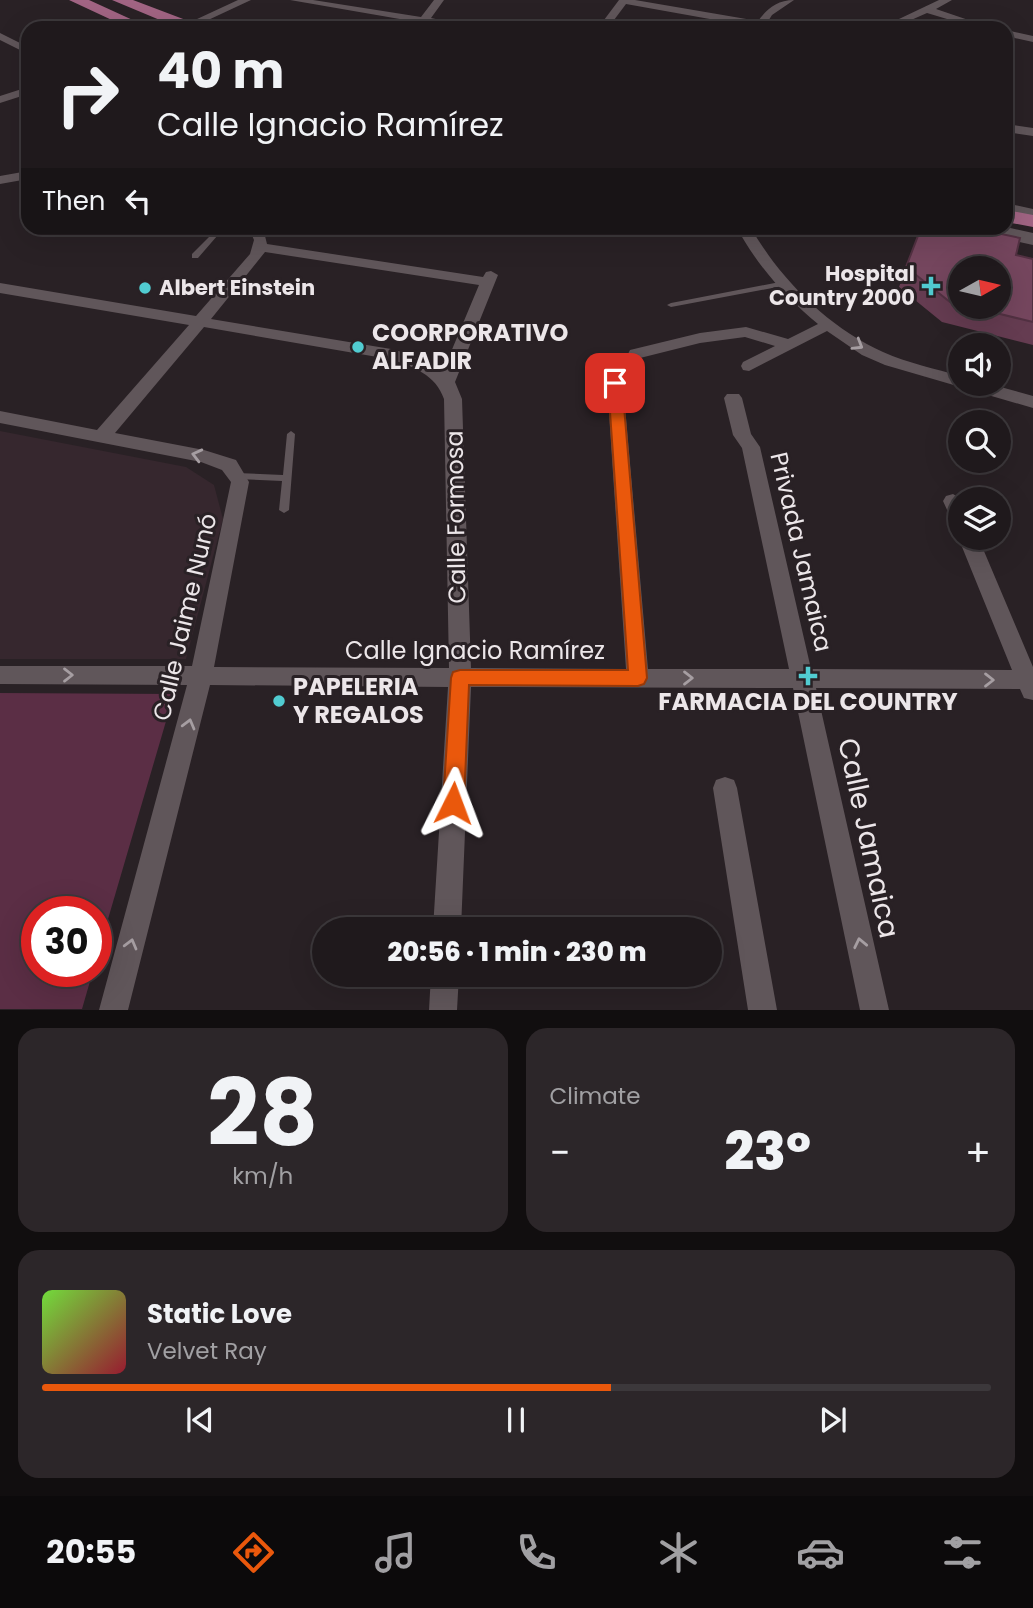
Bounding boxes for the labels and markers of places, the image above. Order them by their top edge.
place label: Hospital Country 2000 [769,259,915,312]
place label: Albert Einstein [159,273,315,302]
marker: Hospital Country 2000 [921,276,941,296]
marker: Albert Einstein [137,280,153,296]
place label: COORPORATIVO ALFADIR [372,316,569,377]
marker: COORPORATIVO ALFADIR [350,339,366,355]
pin [585,353,645,413]
marker: FARMACIA DEL COUNTRY [800,668,816,684]
place label: PAPELERIA Y REGALOS [293,670,424,731]
place label: FARMACIA DEL COUNTRY [658,685,958,718]
marker: PAPELERIA Y REGALOS [271,693,287,709]

